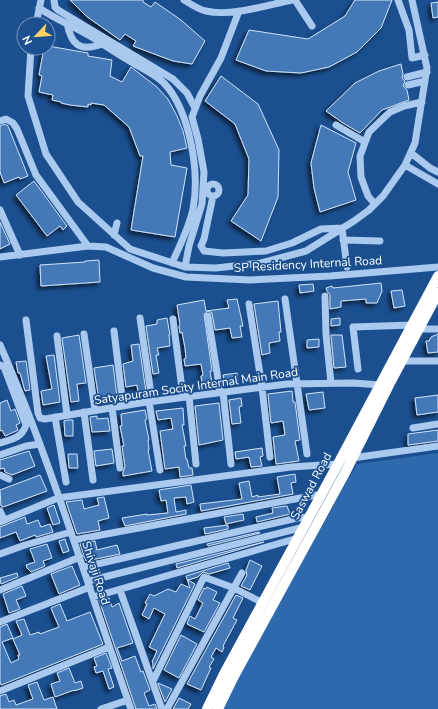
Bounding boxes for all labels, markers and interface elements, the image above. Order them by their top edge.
north arrow [16,16,56,56]
text: N [19,33,36,47]
street label: SP Residency Internal Road [233,252,383,276]
street label: Satyapuram Socity Internal Main Road [93,364,299,408]
street label: Saswad Road [287,450,335,522]
street label: Shivaji Road [78,539,114,607]

